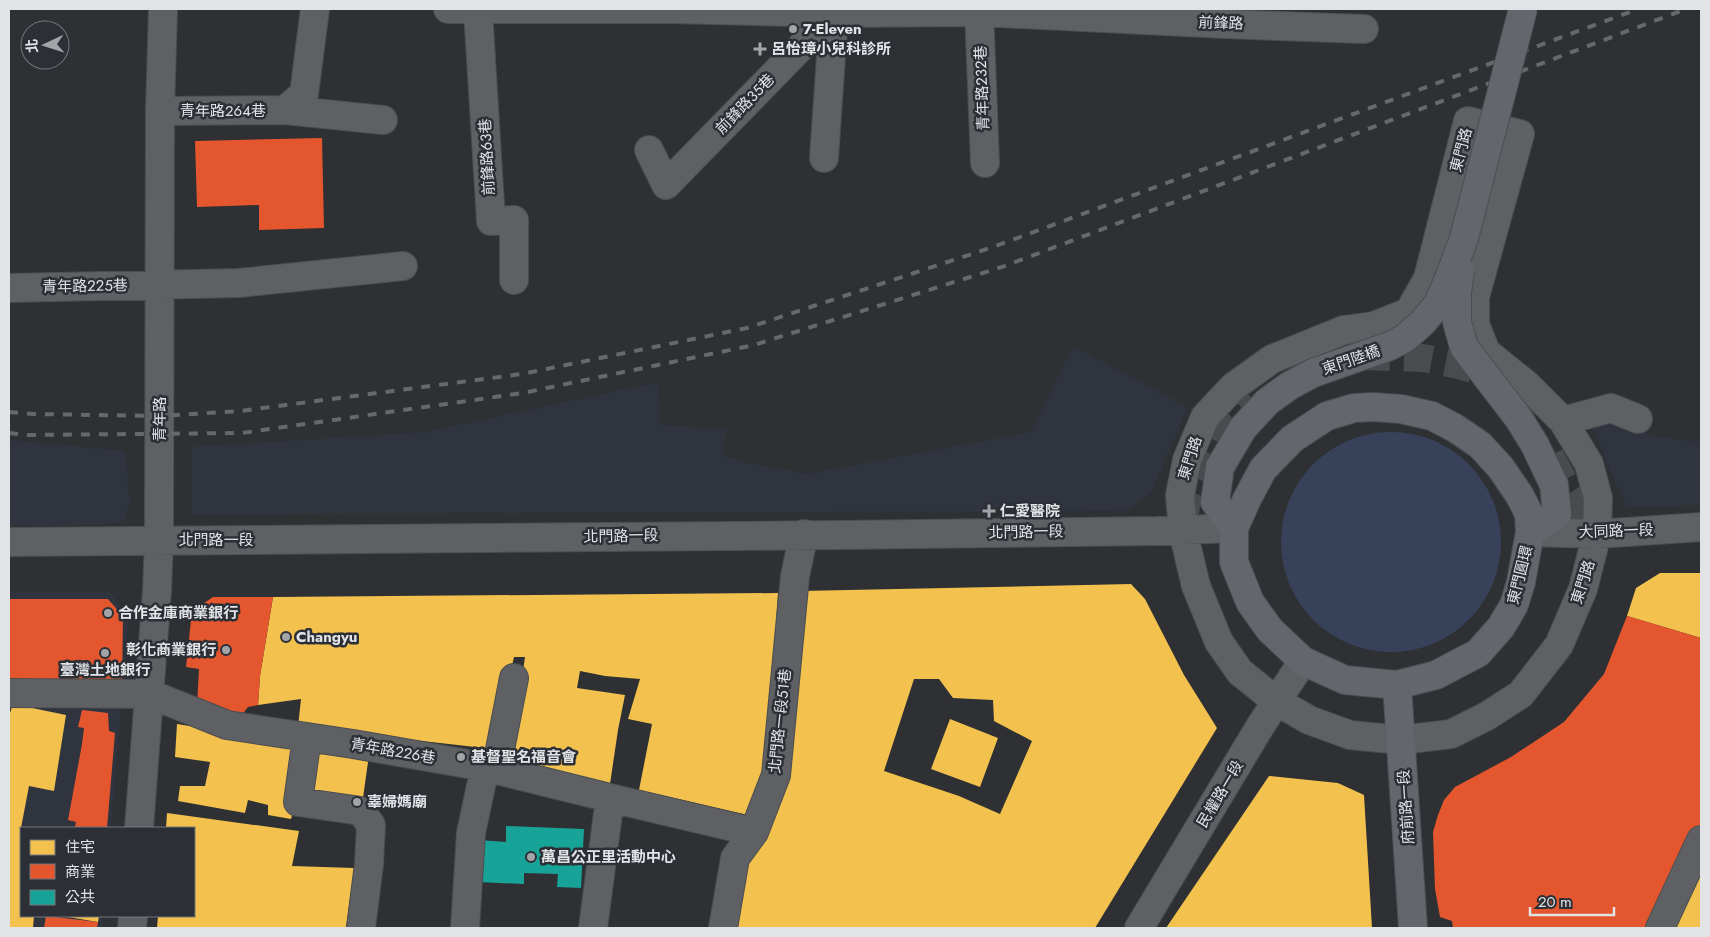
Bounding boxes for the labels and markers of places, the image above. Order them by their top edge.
place label: 7-Eleven [803,18,862,40]
marker: 7-Eleven [787,23,799,35]
place label: 呂怡璋小兒科診所 [771,38,891,60]
marker: 呂怡璋小兒科診所 [753,42,767,56]
place label: 仁愛醫院 [1000,500,1060,522]
marker: 仁愛醫院 [982,504,996,518]
place label: 合作金庫商業銀行 [118,602,238,624]
marker: 合作金庫商業銀行 [102,607,114,619]
place label: Changyu [296,626,357,648]
marker: Changyu [280,631,292,643]
place label: 彰化商業銀行 [126,639,216,661]
marker: 彰化商業銀行 [220,644,232,656]
marker: 臺灣土地銀行 [99,647,111,659]
place label: 臺灣土地銀行 [60,659,150,681]
place label: 基督聖名福音會 [471,746,576,768]
marker: 基督聖名福音會 [455,751,467,763]
place label: 辜婦媽廟 [367,791,427,813]
marker: 辜婦媽廟 [351,796,363,808]
place label: 萬昌公正里活動中心 [541,846,676,868]
marker: 萬昌公正里活動中心 [525,851,537,863]

